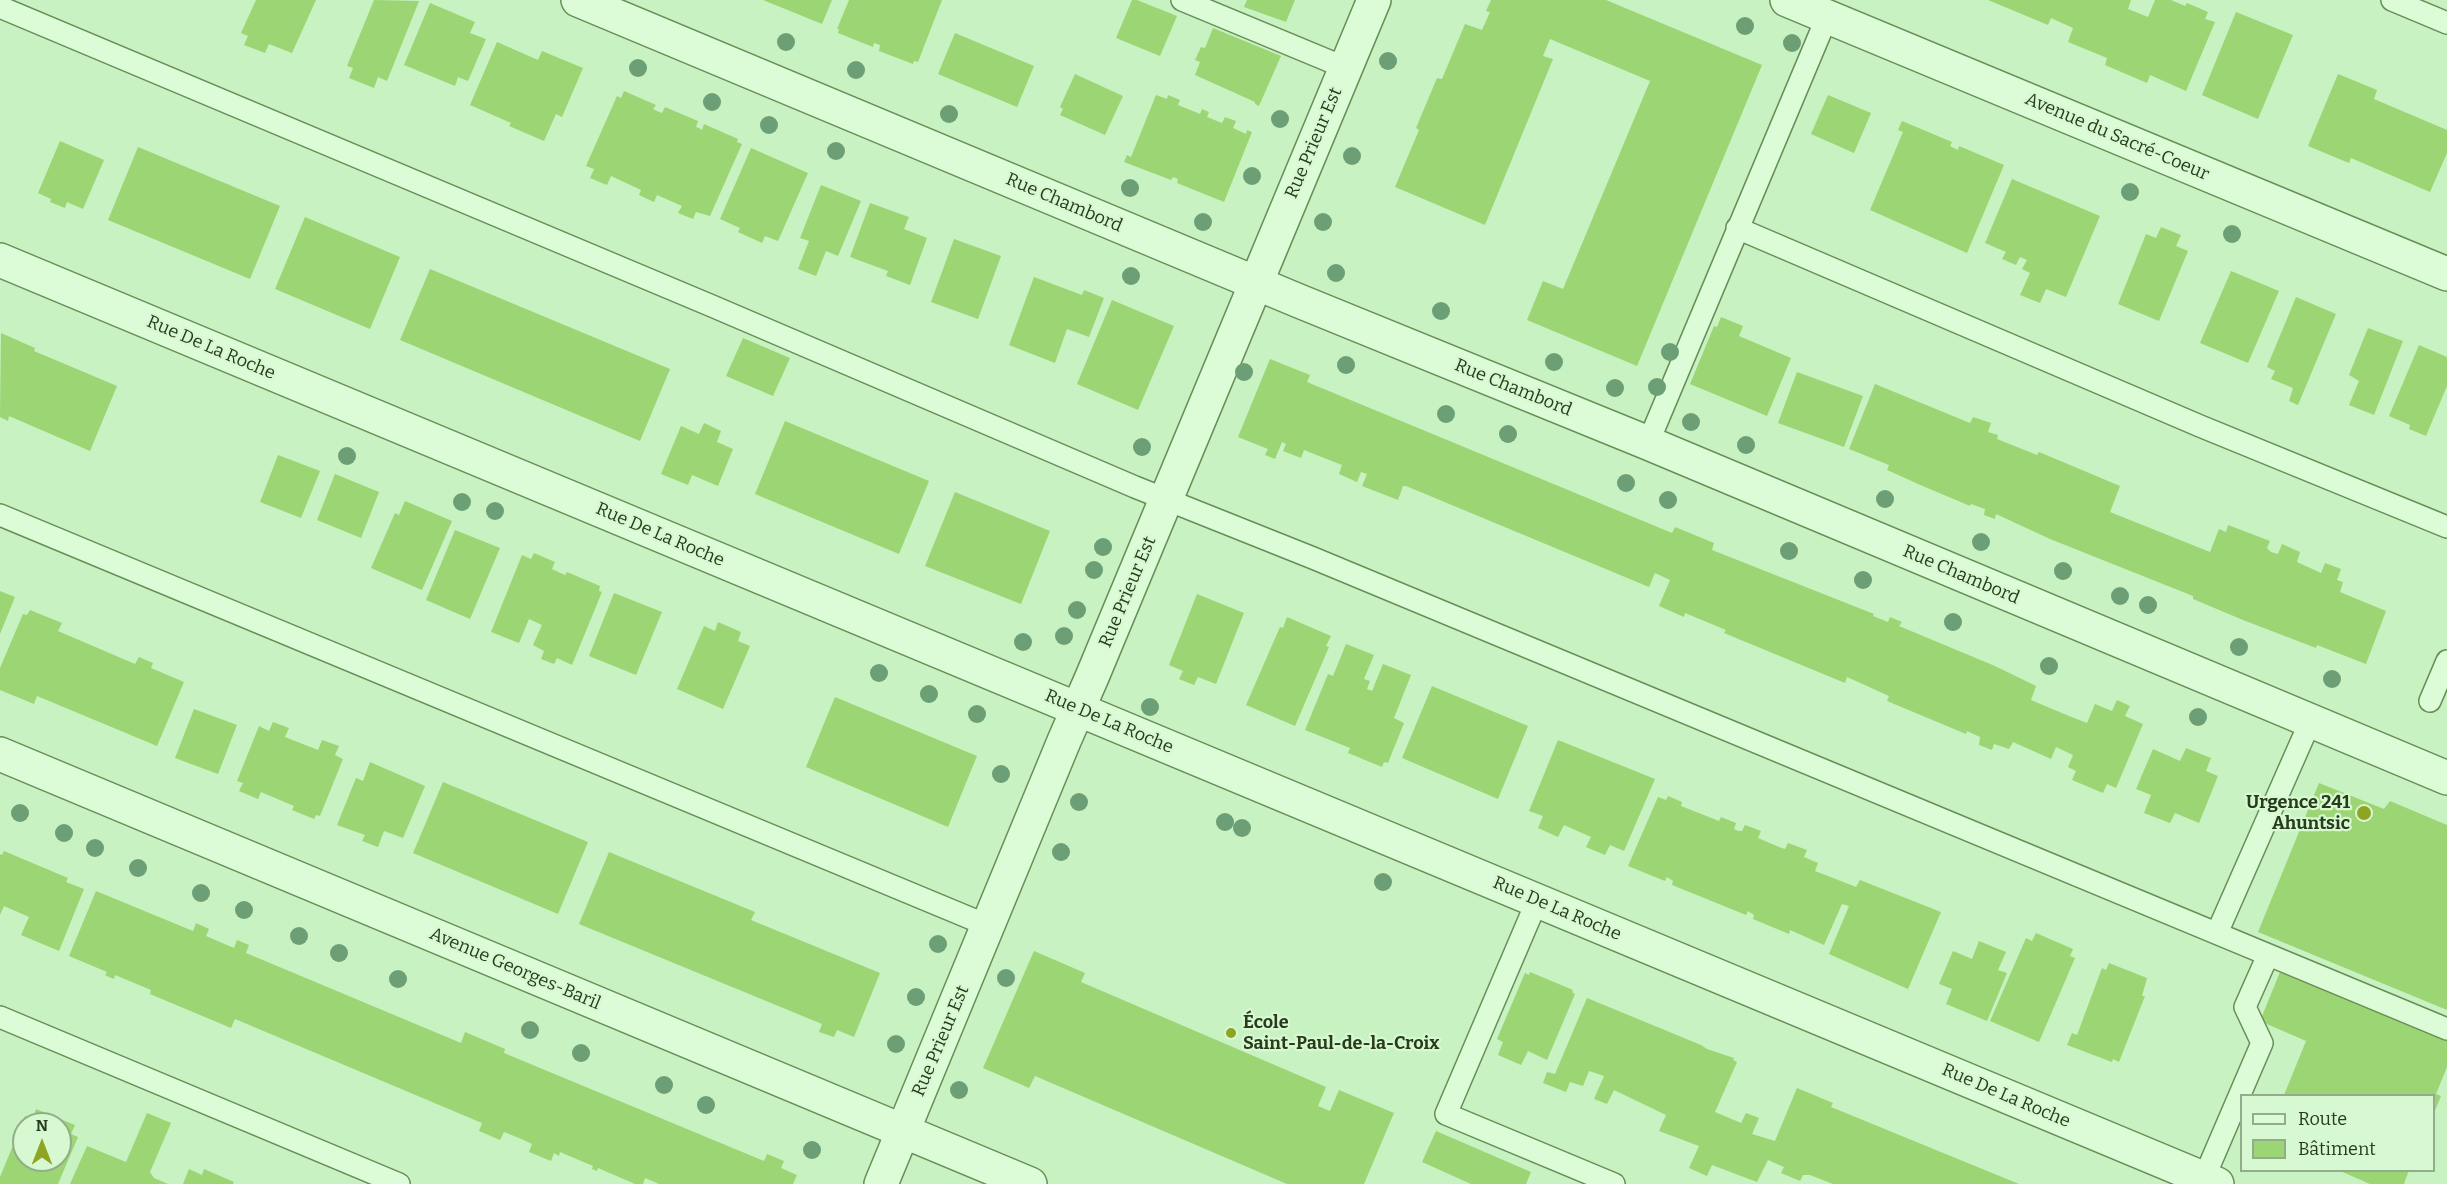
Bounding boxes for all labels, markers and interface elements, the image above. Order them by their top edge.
street label: Rue Prieur Est [1281,84,1347,202]
street label: Avenue du Sacré-Coeur [2022,88,2212,186]
street label: Rue Chambord [1003,169,1125,237]
street label: Rue De La Roche [144,311,278,385]
street label: Rue Chambord [1451,355,1575,421]
street label: Rue De La Roche [593,498,727,572]
street label: Rue Prieur Est [1095,533,1161,651]
street label: Rue Chambord [1900,541,2022,609]
street label: Rue De La Roche [1042,685,1176,759]
place label: Urgence 241 Ahuntsic [2246,792,2350,834]
marker: Urgence 241 Ahuntsic [2355,804,2373,822]
street label: Rue De La Roche [1490,872,1624,946]
street label: Avenue Georges-Baril [426,923,604,1015]
street label: Rue Prieur Est [908,982,974,1100]
place label: École Saint-Paul-de-la-Croix [1243,1012,1439,1054]
marker: École Saint-Paul-de-la-Croix [1224,1026,1238,1040]
street label: Rue De La Roche [1939,1059,2073,1133]
legend [2240,1094,2435,1172]
text: Route [2298,1108,2347,1130]
north arrow [12,1112,72,1172]
text: N [36,1116,48,1135]
text: Bâtiment [2298,1138,2376,1160]

